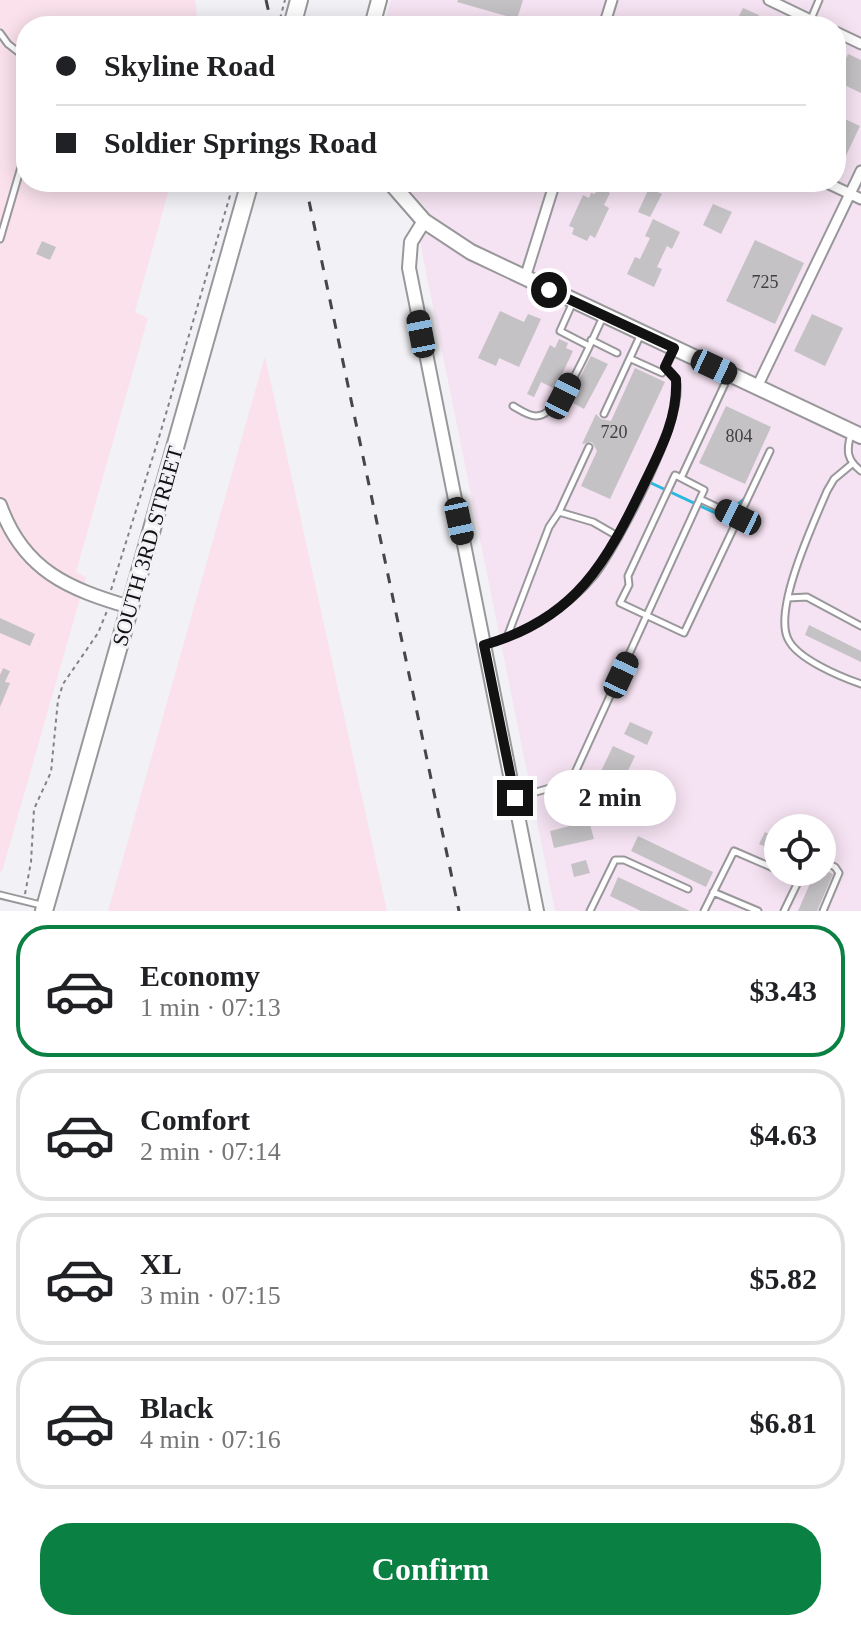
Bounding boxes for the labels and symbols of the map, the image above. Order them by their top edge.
route start [531,272,567,308]
house number: 725 [752,272,779,292]
car [405,308,437,360]
car [687,346,741,388]
car [541,369,585,423]
house number: 720 [601,422,628,442]
house number: 804 [726,426,753,446]
street label: SOUTH 3RD STREET [107,443,188,649]
car [442,495,476,547]
car [711,496,765,538]
car [600,648,642,702]
callout: 2 min [543,770,675,826]
route end [497,780,533,816]

